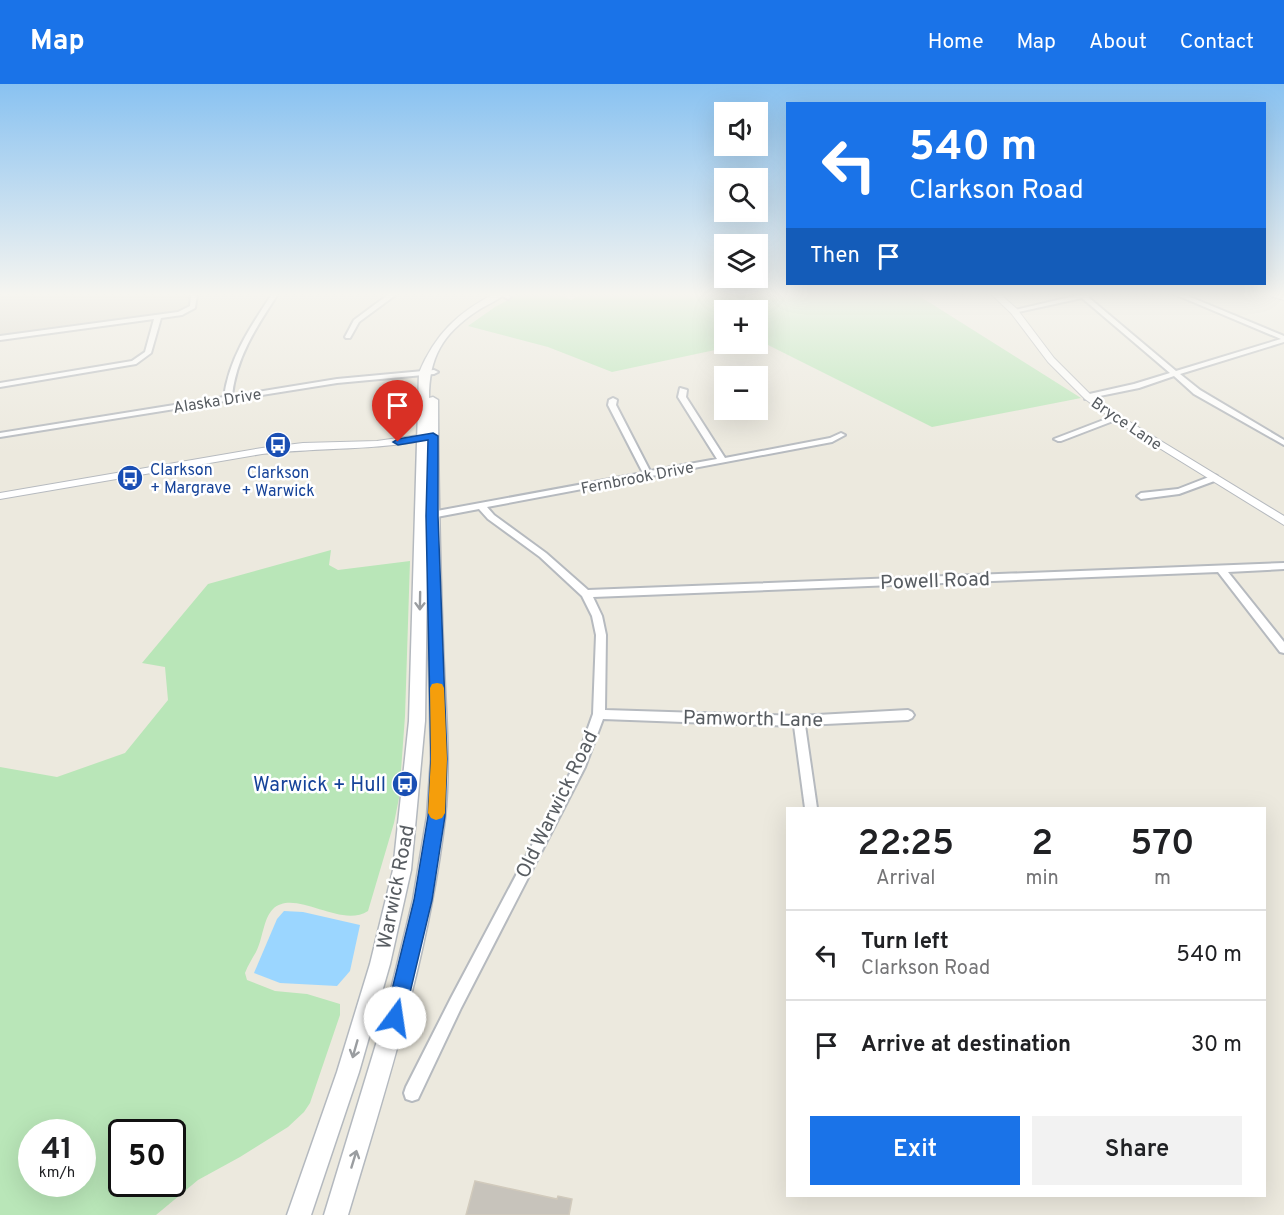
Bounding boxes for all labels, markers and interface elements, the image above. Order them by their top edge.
text: Map [30,24,85,60]
text: Home [928,29,984,56]
text: Map [1017,29,1056,56]
text: About [1089,29,1147,56]
text: Contact [1180,29,1254,56]
map controls [714,102,768,420]
button: sound [714,102,768,156]
text: 540 m [909,122,1037,175]
icon: left [810,126,888,204]
button: search [714,168,768,222]
text: Clarkson Road [909,174,1084,208]
button: layers [714,234,768,288]
icon: arrive [872,240,905,273]
text: Then [810,243,860,270]
button: + [714,300,768,354]
button: − [714,366,768,420]
pin [372,380,423,442]
street label: Alaska Drive [172,385,263,419]
icon: arrive [381,389,414,422]
street label: Bryce Lane [1087,394,1165,456]
bus stop icon: Clarkson + Warwick [263,430,293,460]
street label: Fernbrook Drive [579,458,696,500]
place label: Clarkson + Margrave [150,461,231,499]
bus stop icon: Clarkson + Margrave [115,463,145,493]
place label: Clarkson + Warwick [241,464,315,502]
street label: Powell Road [880,567,990,597]
one-way arrow [414,591,425,611]
street label: Pamworth Lane [683,706,823,734]
street label: Old Warwick Road [511,727,605,883]
bus stop icon: Warwick + Hull [390,769,420,799]
place label: Warwick + Hull [253,773,386,799]
text: 22:25 [857,822,954,868]
text: 2 [1031,822,1053,868]
text: 570 [1130,822,1195,868]
street label: Warwick Road [372,823,422,952]
text: Arrival [876,866,936,892]
text: min [1026,866,1059,892]
text: m [1154,866,1171,892]
text: Turn left [861,929,949,956]
icon: left [810,939,843,972]
text: 540 m [1176,942,1242,969]
text: Clarkson Road [861,956,990,982]
position arrow [363,986,427,1050]
icon: arrive [810,1029,843,1062]
text: Arrive at destination [861,1032,1071,1059]
text: 30 m [1191,1032,1242,1059]
one-way arrow [349,1039,360,1058]
button: Exit [810,1116,1020,1185]
button: Share [1032,1116,1242,1185]
speed limit sign: 50 [108,1119,186,1197]
text: 41 [41,1132,73,1169]
one-way arrow [349,1150,360,1169]
text: km/h [39,1164,75,1183]

